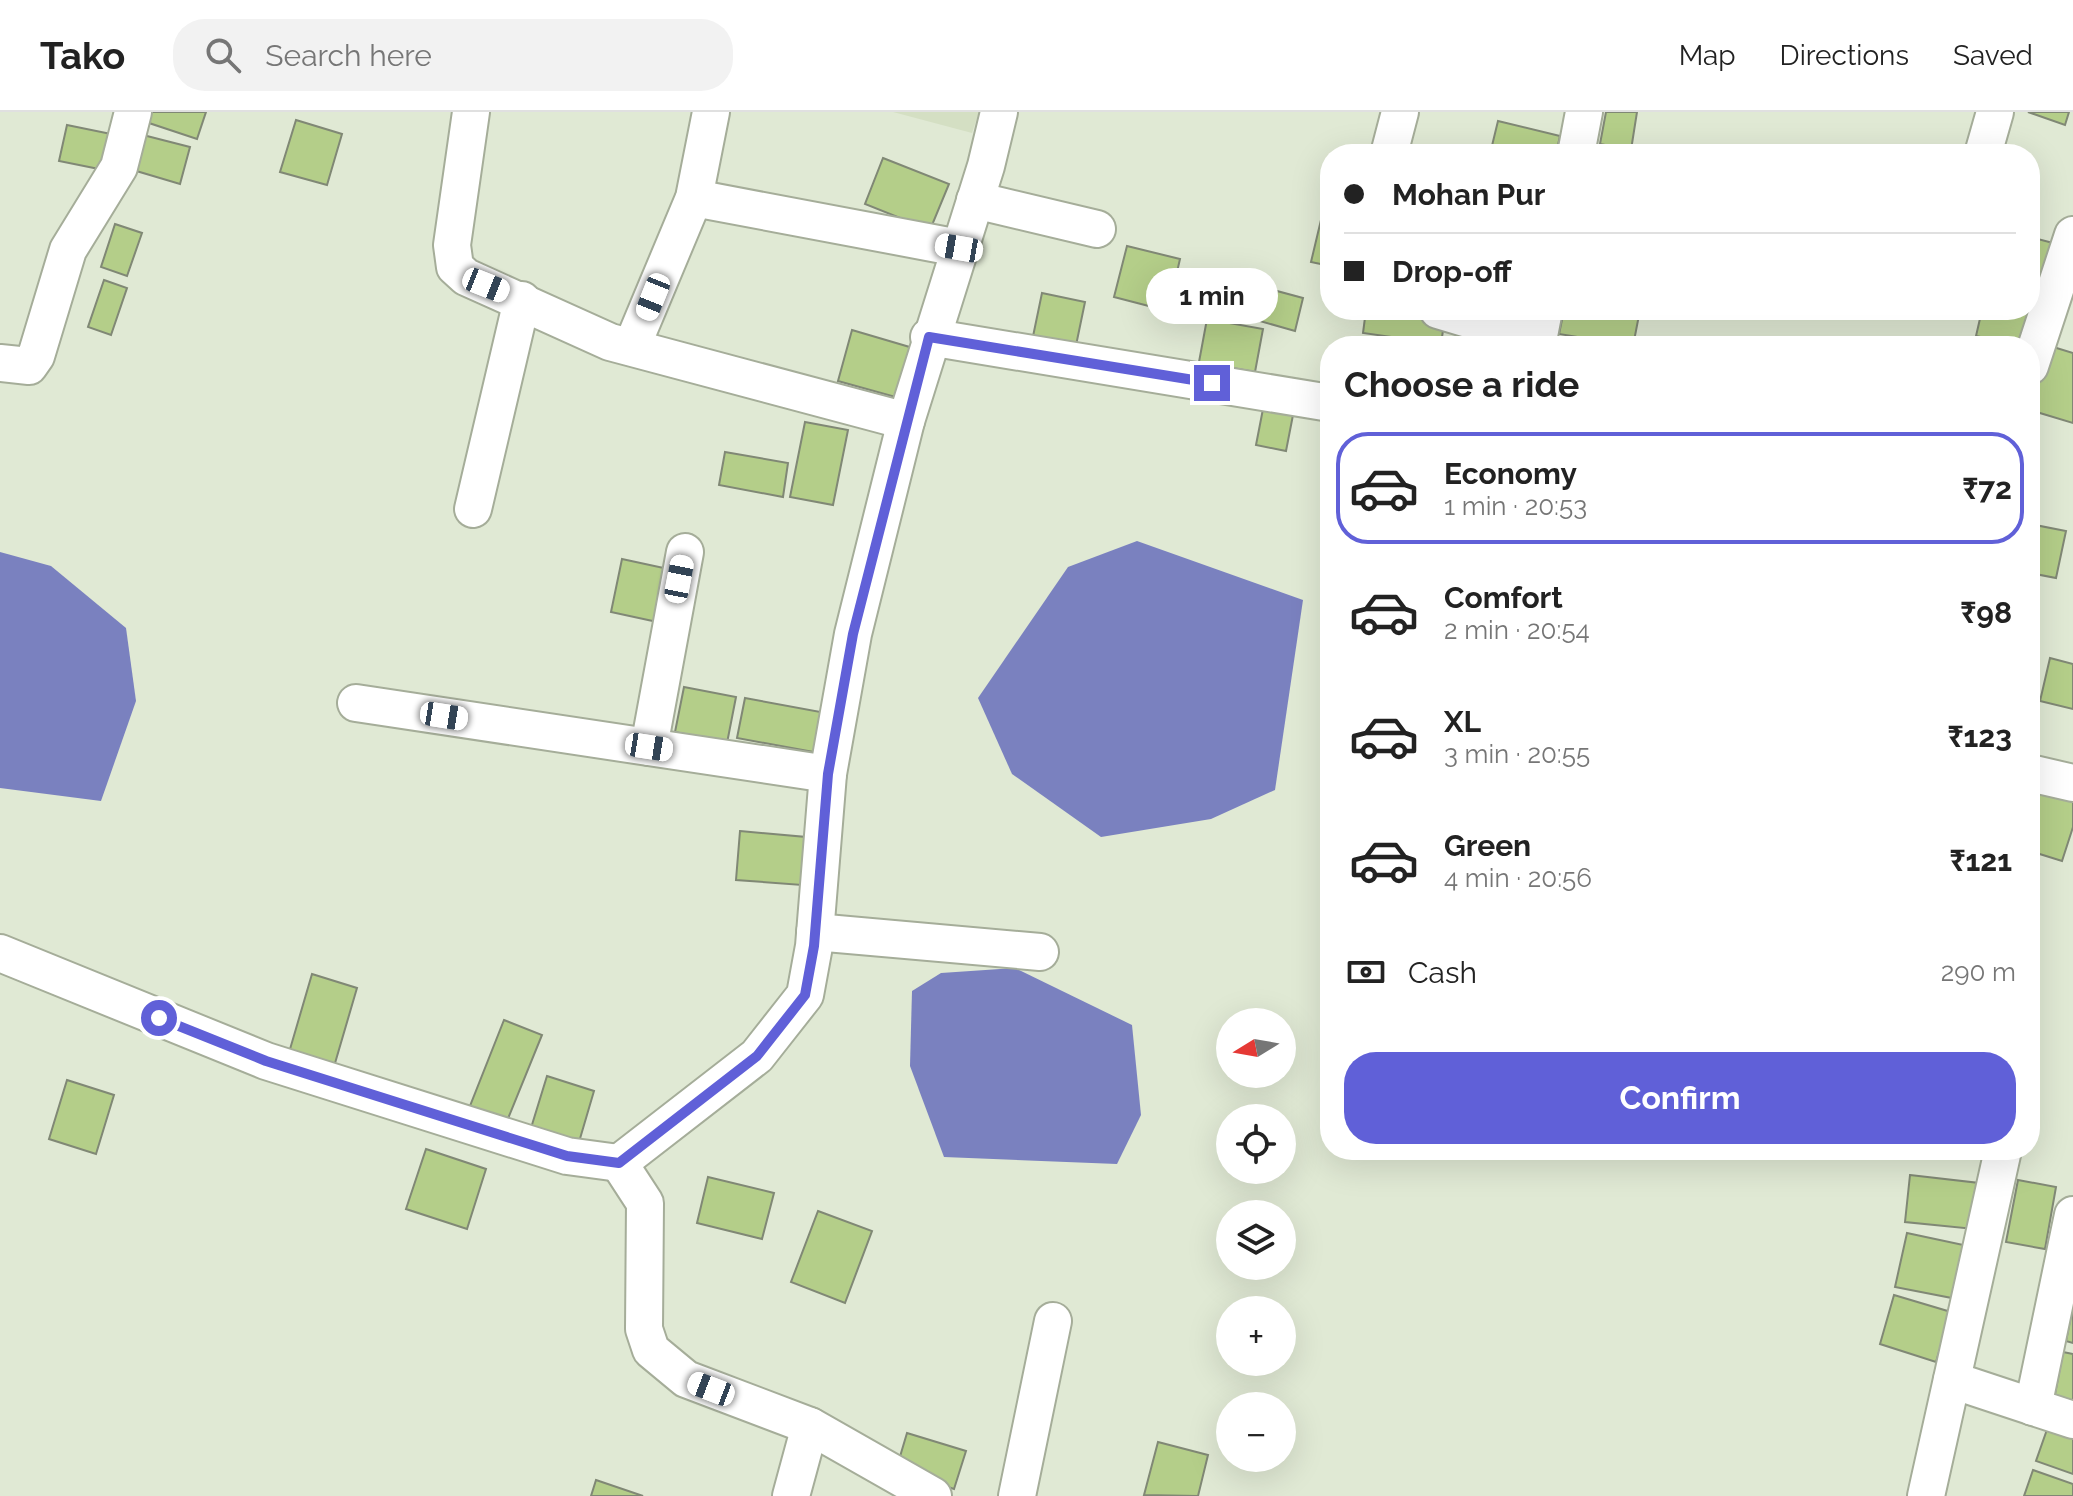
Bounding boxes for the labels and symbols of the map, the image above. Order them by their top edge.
car [933,232,985,264]
car [459,265,513,305]
callout: 1 min [1146,267,1278,323]
car [633,270,673,324]
route end [1194,365,1230,401]
car [663,553,695,605]
car [418,700,470,732]
car [623,731,675,763]
route start [141,1000,177,1036]
north arrow [1216,1008,1296,1088]
car [684,1369,738,1409]

